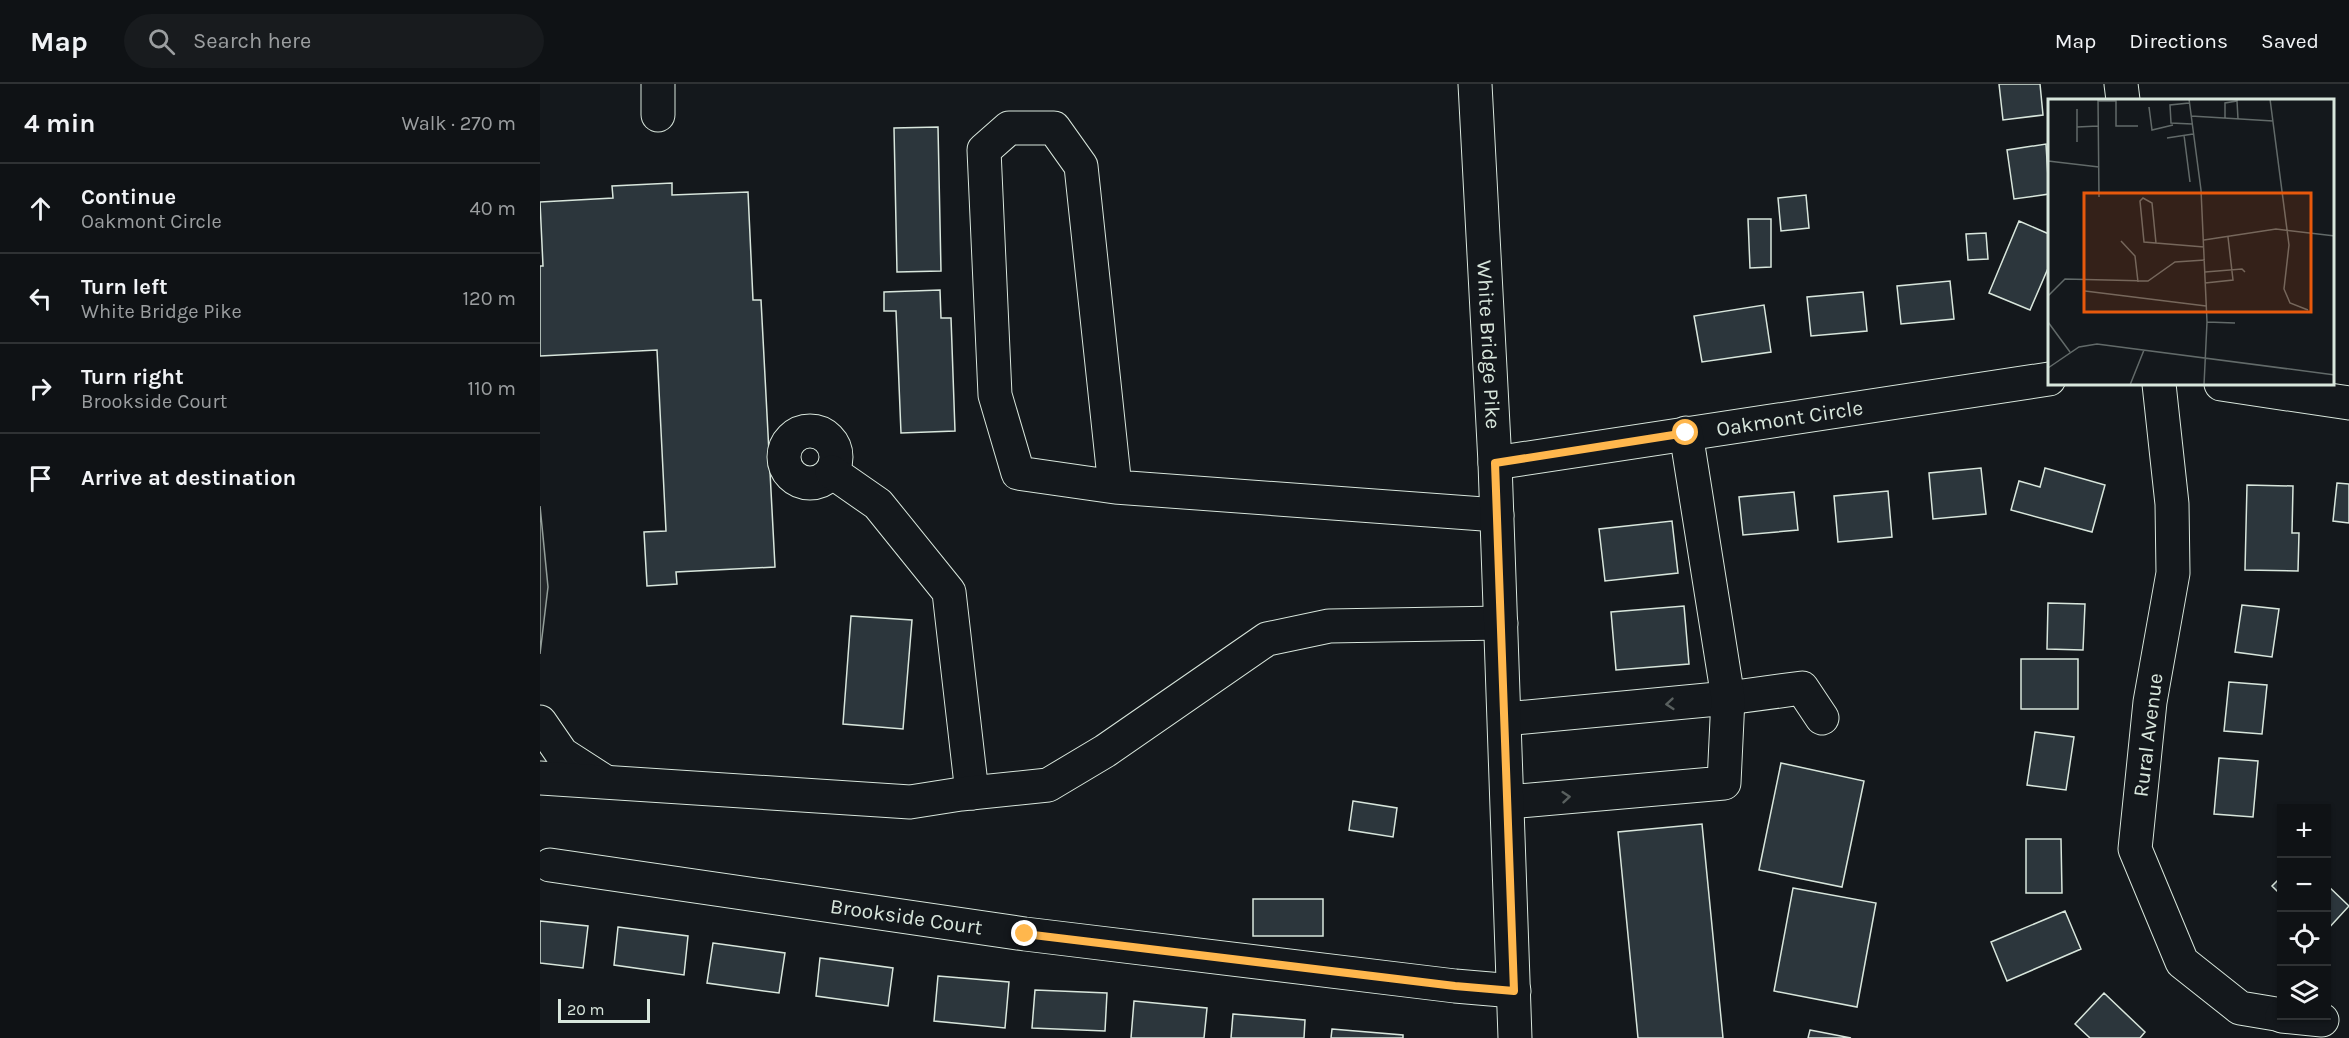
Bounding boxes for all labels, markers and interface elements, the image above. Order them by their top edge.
search box [124,14,544,68]
text: Map [30,25,88,58]
icon: search [145,25,178,58]
text: Search here [193,28,311,54]
text: Map [2055,29,2096,53]
text: Directions [2129,29,2228,53]
text: Saved [2261,29,2319,53]
inset map [2048,99,2334,386]
text: 4 min [24,108,95,139]
text: Walk · 270 m [402,112,516,135]
text: Continue [81,184,176,210]
icon: ahead [24,192,57,225]
text: 40 m [470,197,516,220]
text: Oakmont Circle [81,210,222,233]
street label: White Bridge Pike [1472,260,1505,430]
text: Turn left [81,274,168,300]
icon: left [24,282,57,315]
text: 120 m [462,287,516,310]
text: White Bridge Pike [81,300,242,323]
text: Turn right [81,364,184,390]
icon: right [24,372,57,405]
text: 110 m [467,377,516,400]
text: Brookside Court [81,390,227,413]
street label: Oakmont Circle [1715,395,1865,441]
route start [1672,419,1698,445]
icon: arrive [24,462,57,495]
text: Arrive at destination [81,465,296,491]
street label: Rural Avenue [2128,672,2168,798]
one-way arrow [1665,697,1674,710]
one-way arrow [1562,791,1571,804]
map controls [2277,804,2331,1020]
button: + [2277,804,2331,858]
button: − [2277,858,2331,912]
street label: Brookside Court [829,894,984,940]
button: locate [2277,912,2331,966]
route end [1011,920,1037,946]
button: layers [2277,966,2331,1020]
scale bar [558,996,650,1024]
text: 20 m [567,1000,605,1019]

